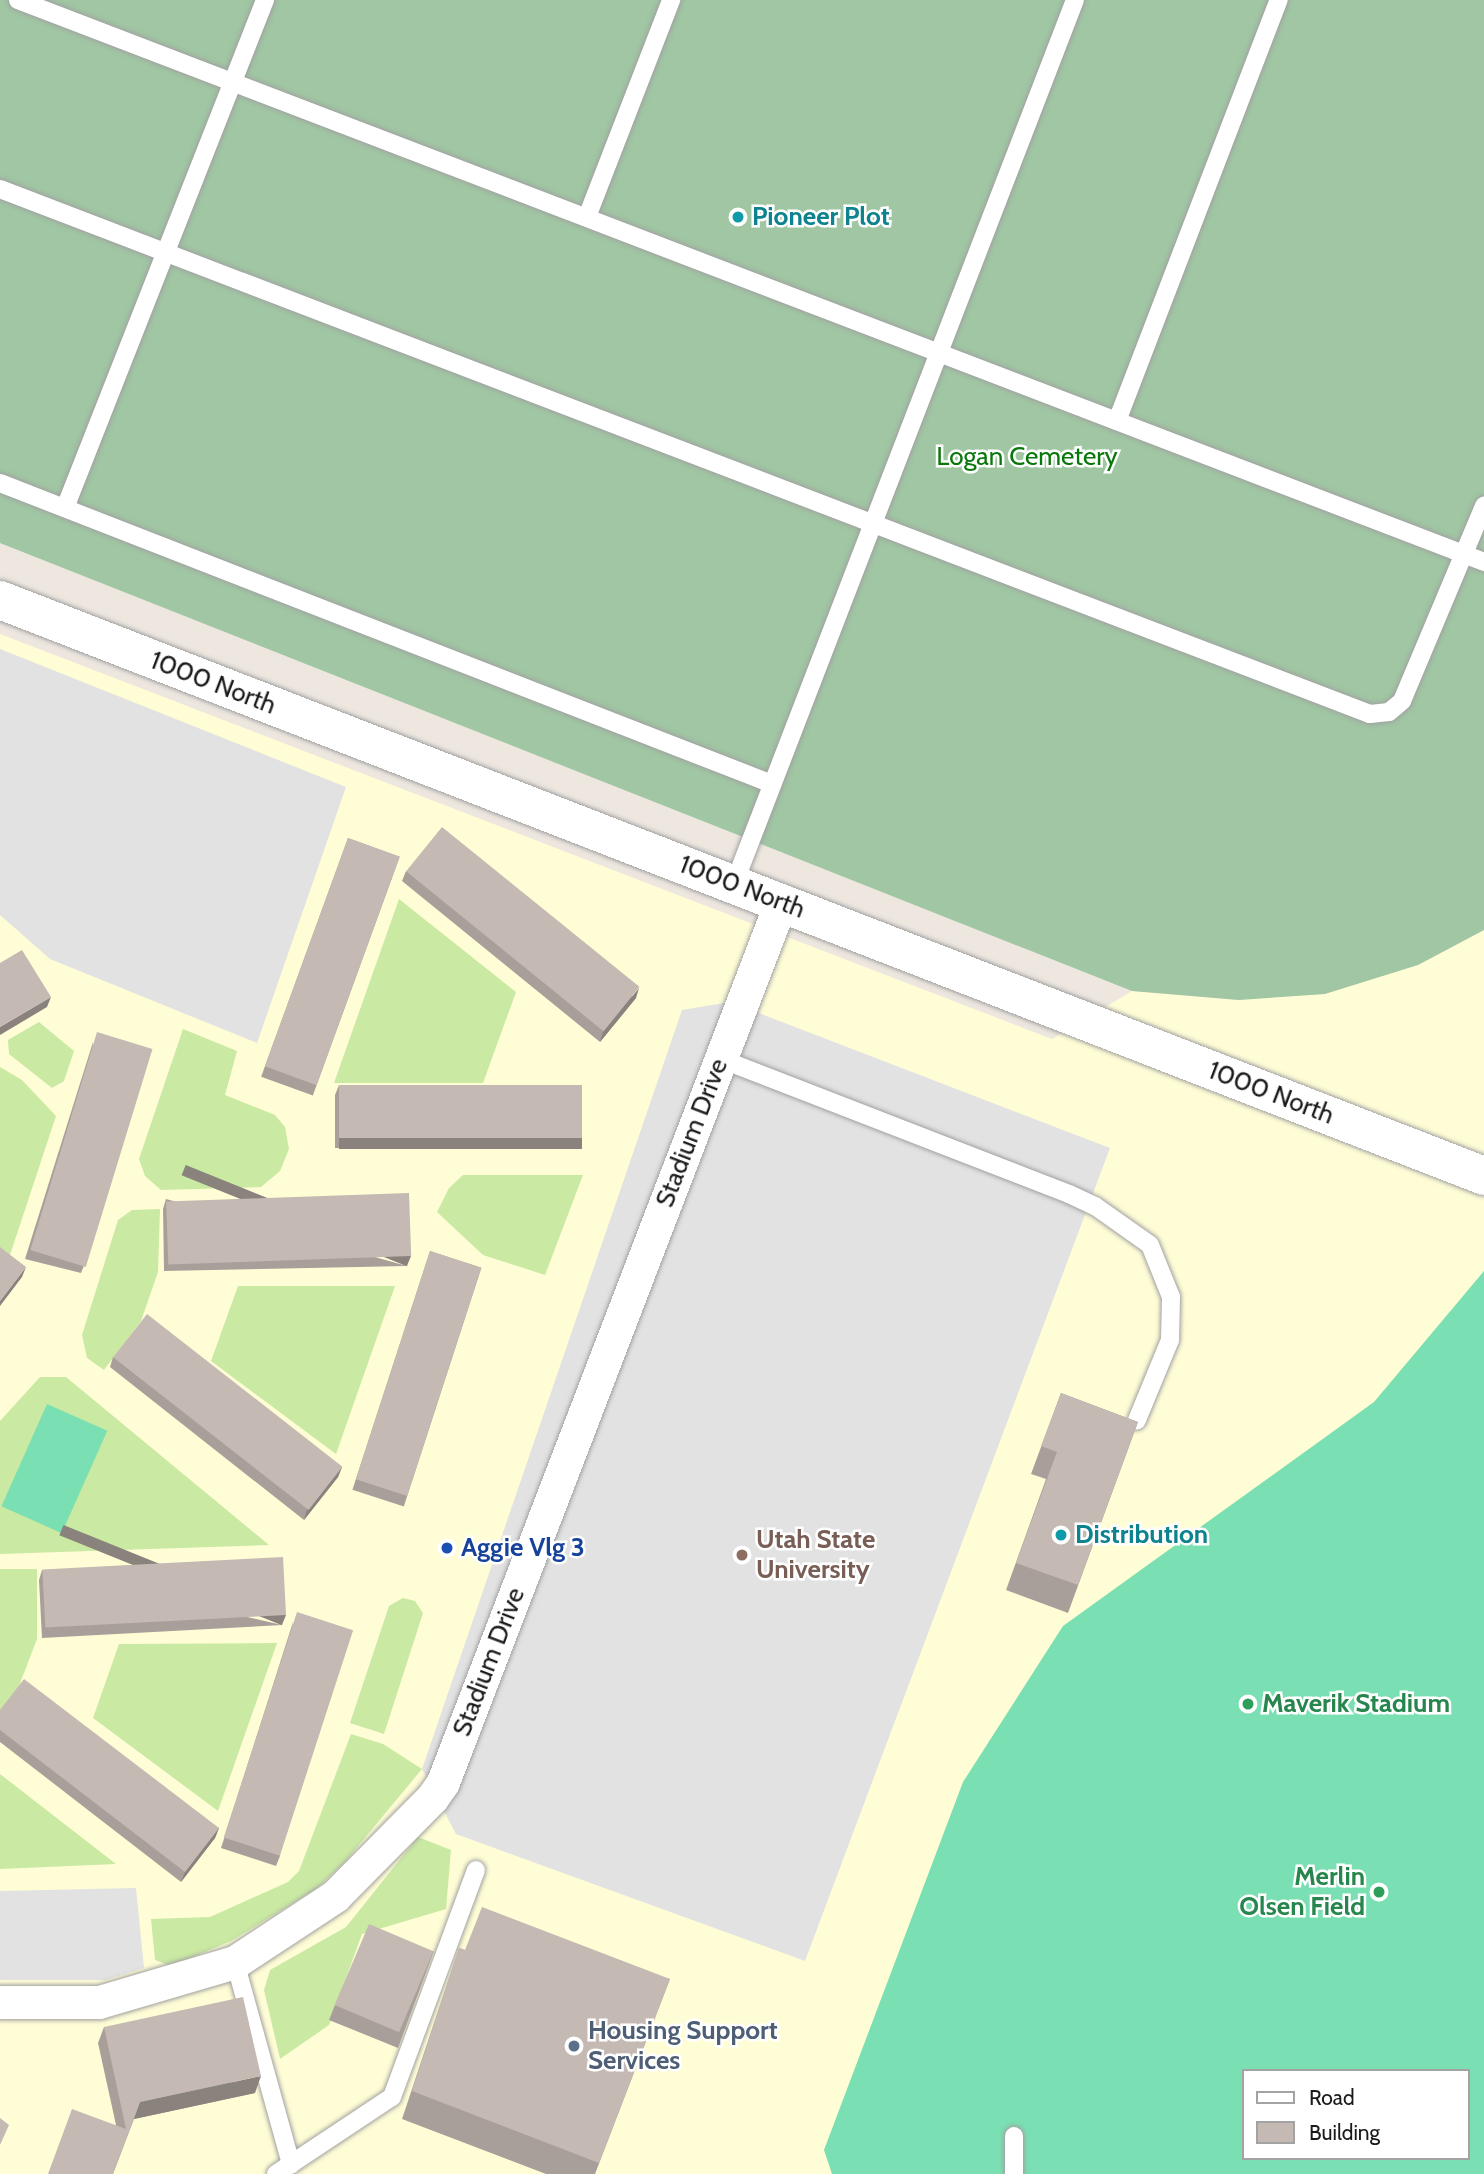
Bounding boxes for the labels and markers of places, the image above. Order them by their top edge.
place label: Pioneer Plot [752,201,890,233]
marker: Pioneer Plot [730,209,746,225]
place label: Distribution [1075,1519,1208,1551]
place label: Utah State University [756,1524,875,1586]
marker: Distribution [1053,1527,1069,1543]
place label: Aggie Vlg 3 [461,1532,585,1564]
marker: Aggie Vlg 3 [439,1540,455,1556]
marker: Utah State University [734,1547,750,1563]
place label: Maverik Stadium [1262,1688,1450,1720]
marker: Maverik Stadium [1240,1696,1256,1712]
place label: Merlin Olsen Field [1239,1861,1365,1923]
marker: Merlin Olsen Field [1371,1884,1387,1900]
place label: Housing Support Services [588,2015,778,2076]
marker: Housing Support Services [566,2038,582,2054]

